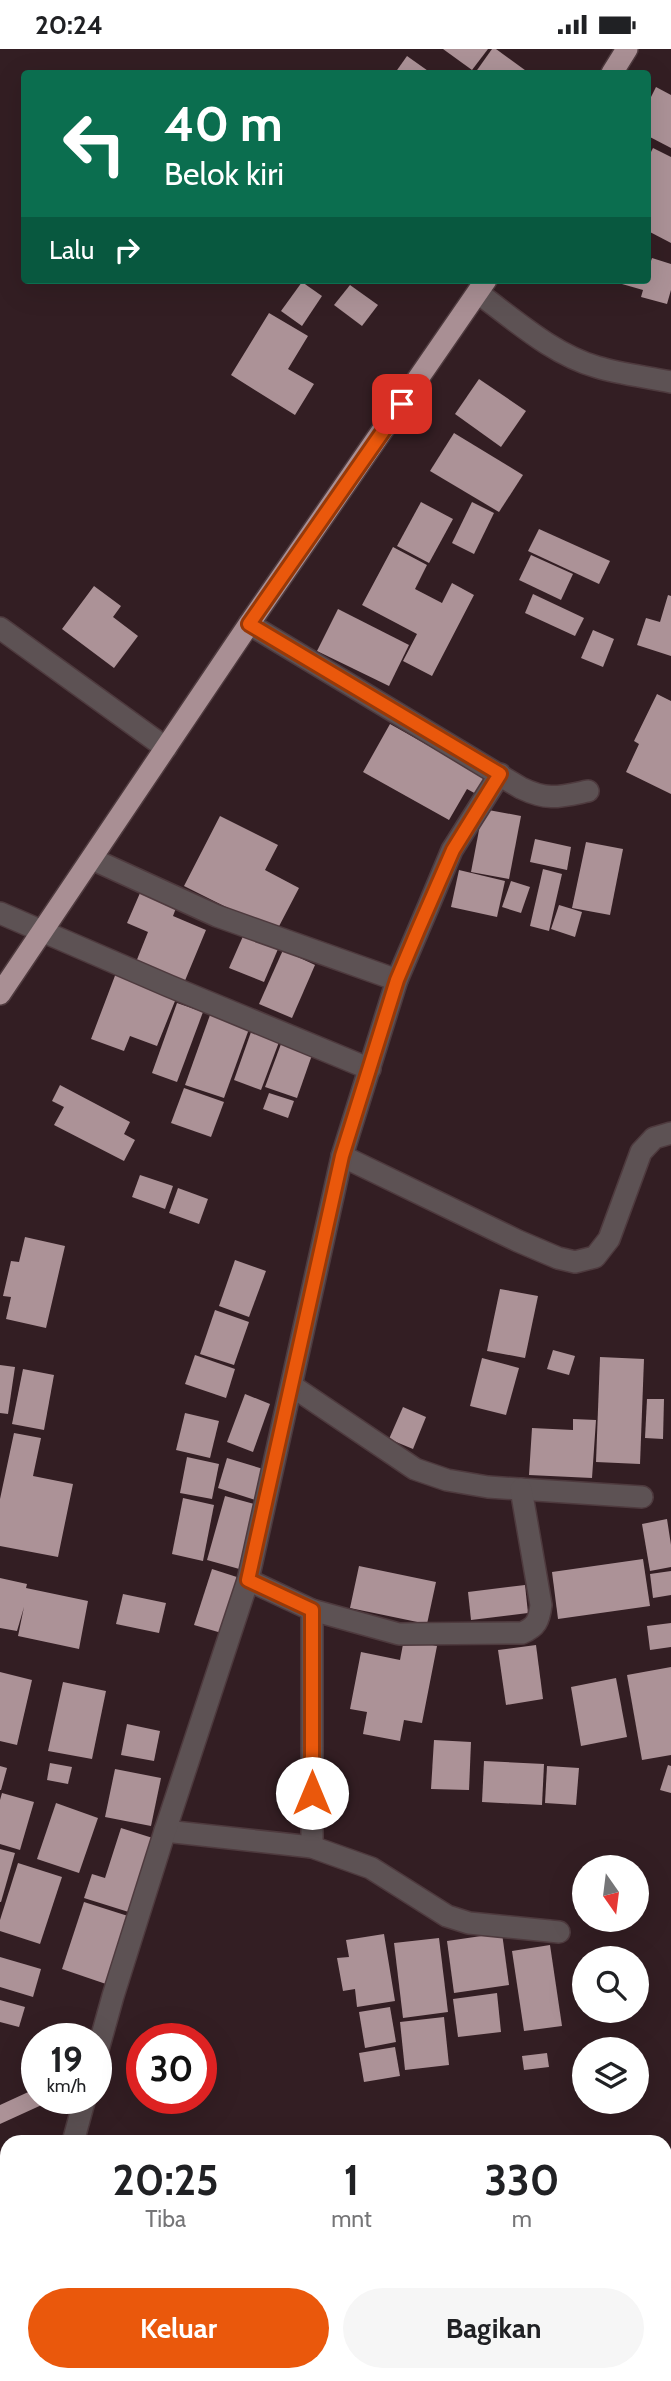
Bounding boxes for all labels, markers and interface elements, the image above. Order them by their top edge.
text: 20:24 [35,9,103,41]
text: 40 m [164,94,283,153]
icon: left [49,98,140,189]
text: Belok kiri [164,154,284,193]
icon: right [108,231,146,269]
text: Lalu [49,234,94,266]
pin [372,374,432,434]
icon: arrive [383,385,421,423]
position arrow [275,1756,349,1830]
north arrow [572,1855,649,1932]
map controls [572,1855,649,2114]
button: search [572,1946,649,2023]
speed limit sign: 30 [126,2023,217,2114]
button: layers [572,2037,649,2114]
text: 19 [50,2038,83,2081]
text: km/h [47,2075,86,2097]
text: 20:25 [113,2154,219,2206]
text: 1 [344,2154,359,2206]
text: 330 [484,2154,559,2206]
text: Tiba [145,2205,186,2233]
text: mnt [331,2205,372,2233]
text: m [512,2205,532,2233]
button: Keluar [28,2288,329,2368]
button: Bagikan [343,2288,644,2368]

